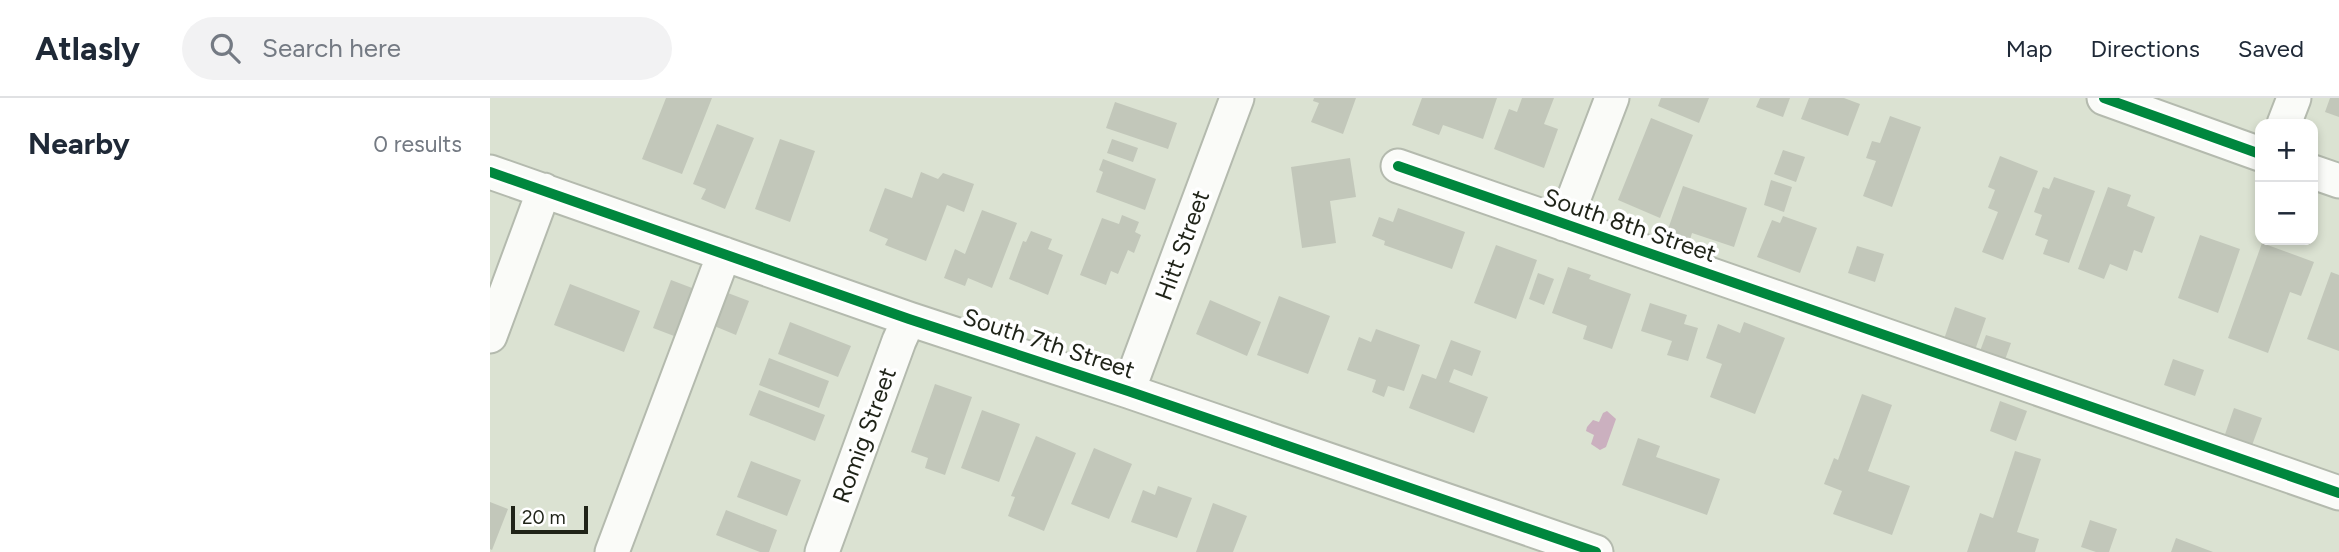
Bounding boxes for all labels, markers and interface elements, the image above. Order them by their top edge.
search box [182,17,672,80]
text: Atlasly [35,29,140,68]
icon: search [206,29,244,67]
text: Search here [262,32,401,64]
text: Map [2006,34,2052,63]
text: Directions [2090,34,2200,63]
text: Saved [2238,34,2304,63]
map controls [2255,119,2318,245]
button: + [2255,119,2318,182]
text: Nearby [28,125,130,162]
text: 0 results [373,130,462,158]
street label: South 8th Street [1540,182,1720,268]
button: − [2255,182,2318,245]
street label: Hitt Street [1149,186,1215,304]
street label: South 7th Street [959,302,1139,384]
street label: Romig Street [826,363,902,507]
scale bar [511,503,588,535]
text: 20 m [522,506,566,529]

